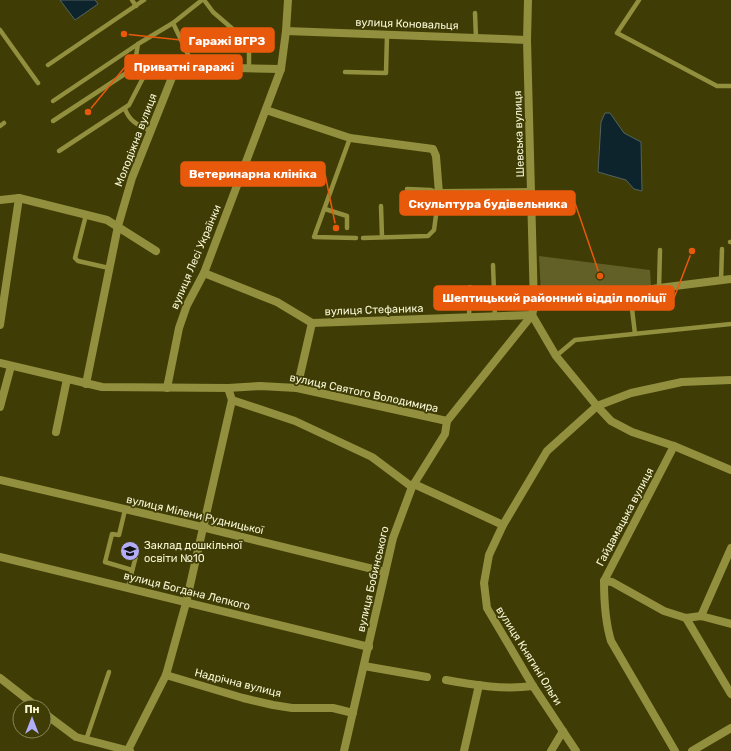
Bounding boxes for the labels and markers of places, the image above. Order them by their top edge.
callout: Гаражі ВГРЗ [181,28,274,52]
callout: Приватні гаражі [125,55,242,79]
callout: Ветеринарна клініка [181,162,325,186]
callout: Скульптура будівельника [400,191,575,215]
callout: Шептицький районний відділ поліції [434,286,674,310]
place label: Заклад дошкільної освіти №10 [144,539,243,565]
school or university icon: Заклад дошкільної освіти №10 [119,540,141,562]

